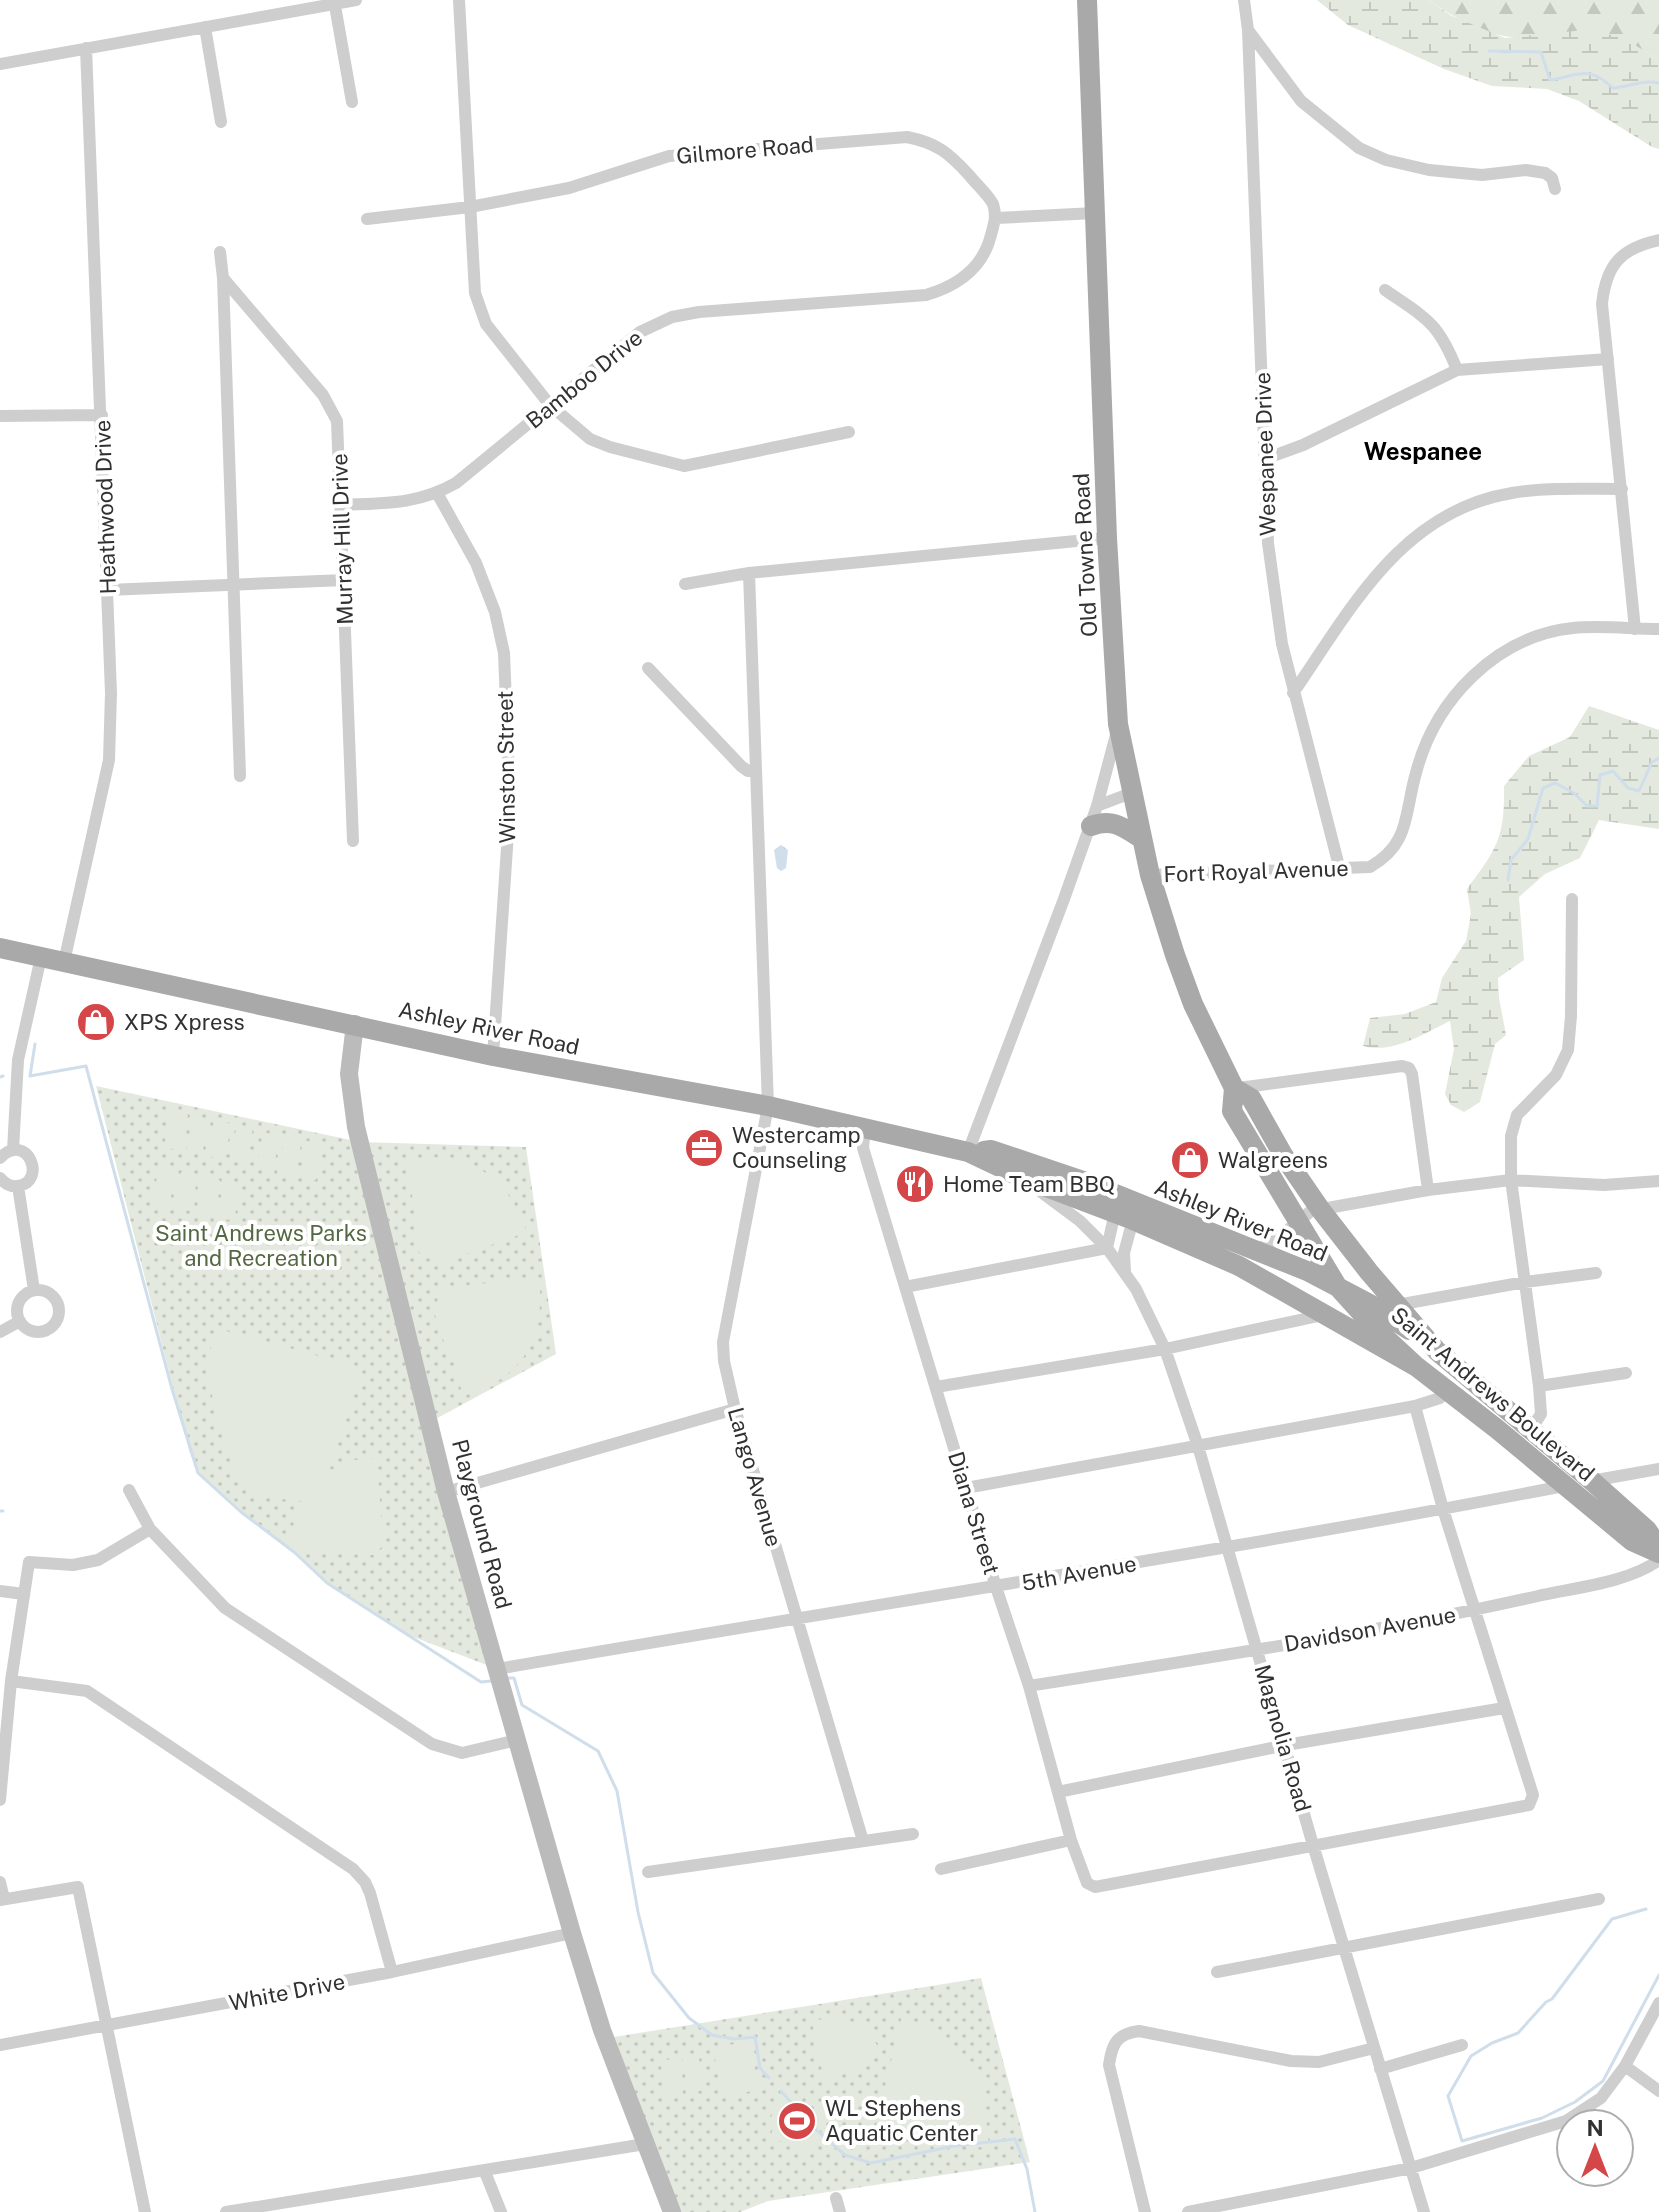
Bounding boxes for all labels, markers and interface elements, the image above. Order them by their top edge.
street label: Gilmore Road [675,131,815,169]
street label: Bamboo Drive [521,324,647,434]
street label: Wespanee Drive [1249,372,1281,536]
street label: Heathwood Drive [89,419,121,595]
district label: Wespanee [1364,437,1482,465]
street label: Murray Hill Drive [326,453,358,625]
street label: Old Towne Road [1068,472,1102,638]
street label: Winston Street [492,690,520,844]
street label: Fort Royal Avenue [1163,855,1349,887]
street label: Ashley River Road [396,996,582,1060]
shop icon: XPS Xpress [75,1001,117,1043]
place label: XPS Xpress [124,1009,245,1035]
place label: Westercamp Counseling [732,1122,861,1173]
office icon: Westercamp Counseling [683,1127,725,1169]
shop icon: Walgreens [1169,1139,1211,1181]
place label: Walgreens [1218,1147,1328,1173]
restaurant icon: Home Team BBQ [894,1163,936,1205]
place label: Home Team BBQ [943,1171,1115,1197]
street label: Ashley River Road [1151,1173,1331,1267]
park label: Saint Andrews Parks and Recreation [155,1220,367,1271]
street label: Saint Andrews Boulevard [1386,1301,1600,1487]
street label: Lango Avenue [723,1404,787,1550]
street label: Playground Road [447,1436,517,1612]
street label: Diana Street [943,1448,1005,1578]
street label: 5th Avenue [1020,1550,1138,1596]
street label: Davidson Avenue [1282,1601,1458,1657]
street label: Magnolia Road [1250,1661,1316,1815]
street label: White Drive [227,1968,347,2016]
place label: WL Stephens Aquatic Center [825,2095,978,2146]
sports icon: WL Stephens Aquatic Center [776,2100,818,2142]
north arrow [1555,2108,1635,2188]
text: N [1586,2115,1604,2141]

